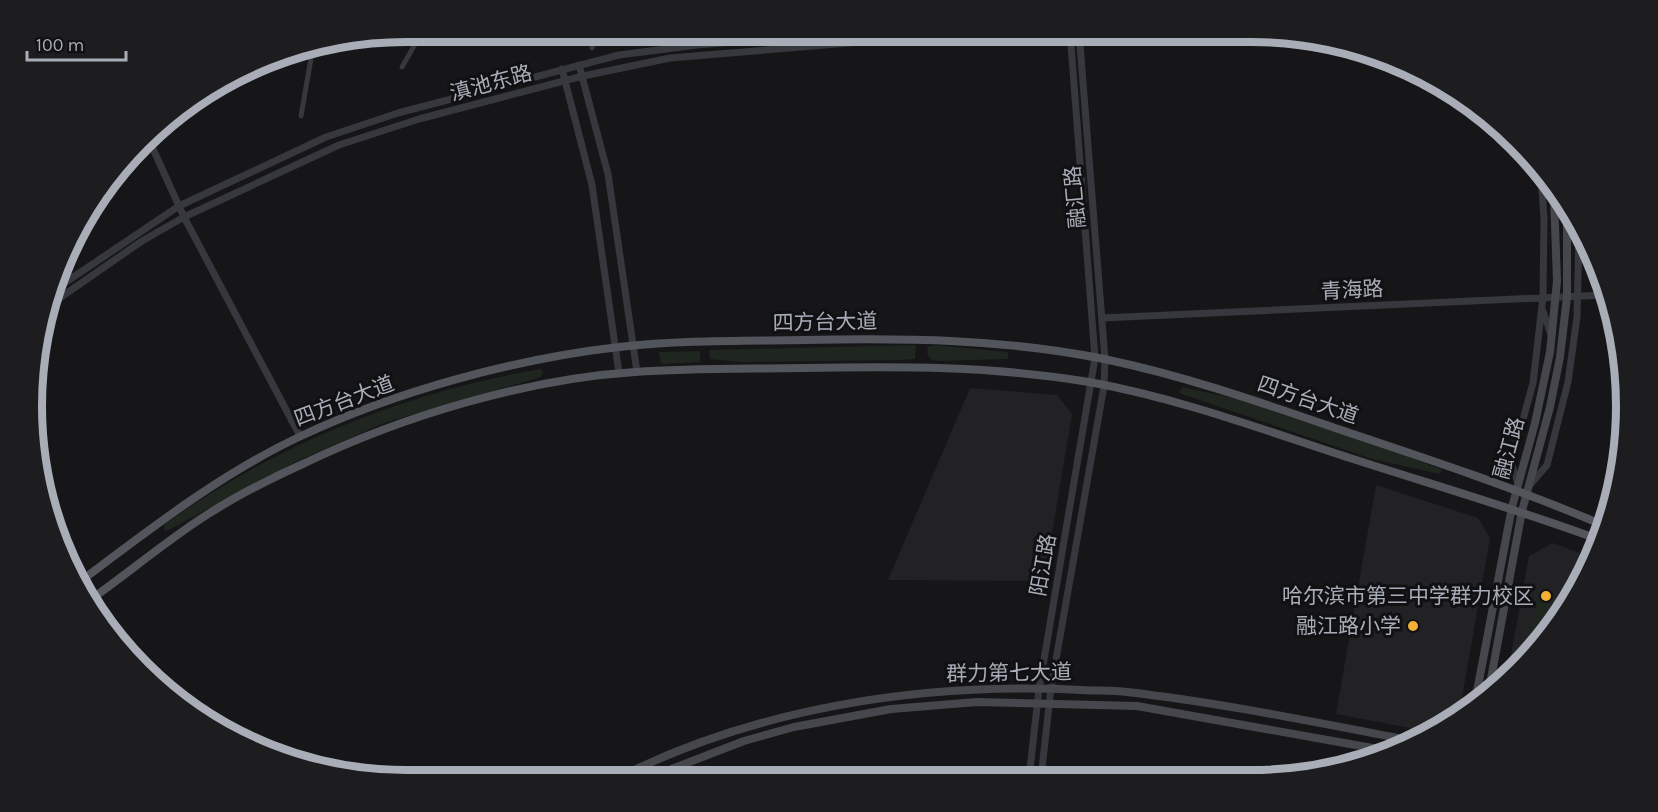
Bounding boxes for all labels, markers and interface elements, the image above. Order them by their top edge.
scale bar [27,24,126,62]
text: 100 m [36,34,84,56]
street label: 滇池东路 [447,61,535,105]
street label: 融汇路 [1060,165,1090,229]
street label: 青海路 [1320,276,1384,304]
street label: 四方台大道 [772,309,878,335]
street label: 四方台大道 [291,371,397,431]
street label: 四方台大道 [1254,372,1362,428]
street label: 融江路 [1489,414,1529,482]
street label: 阳江路 [1026,532,1060,598]
place label: 哈尔滨市第三中学群力校区 [1282,584,1534,608]
marker: 哈尔滨市第三中学群力校区 [1539,589,1553,603]
place label: 融江路小学 [1296,614,1401,638]
marker: 融江路小学 [1406,619,1420,633]
street label: 群力第七大道 [946,660,1072,686]

